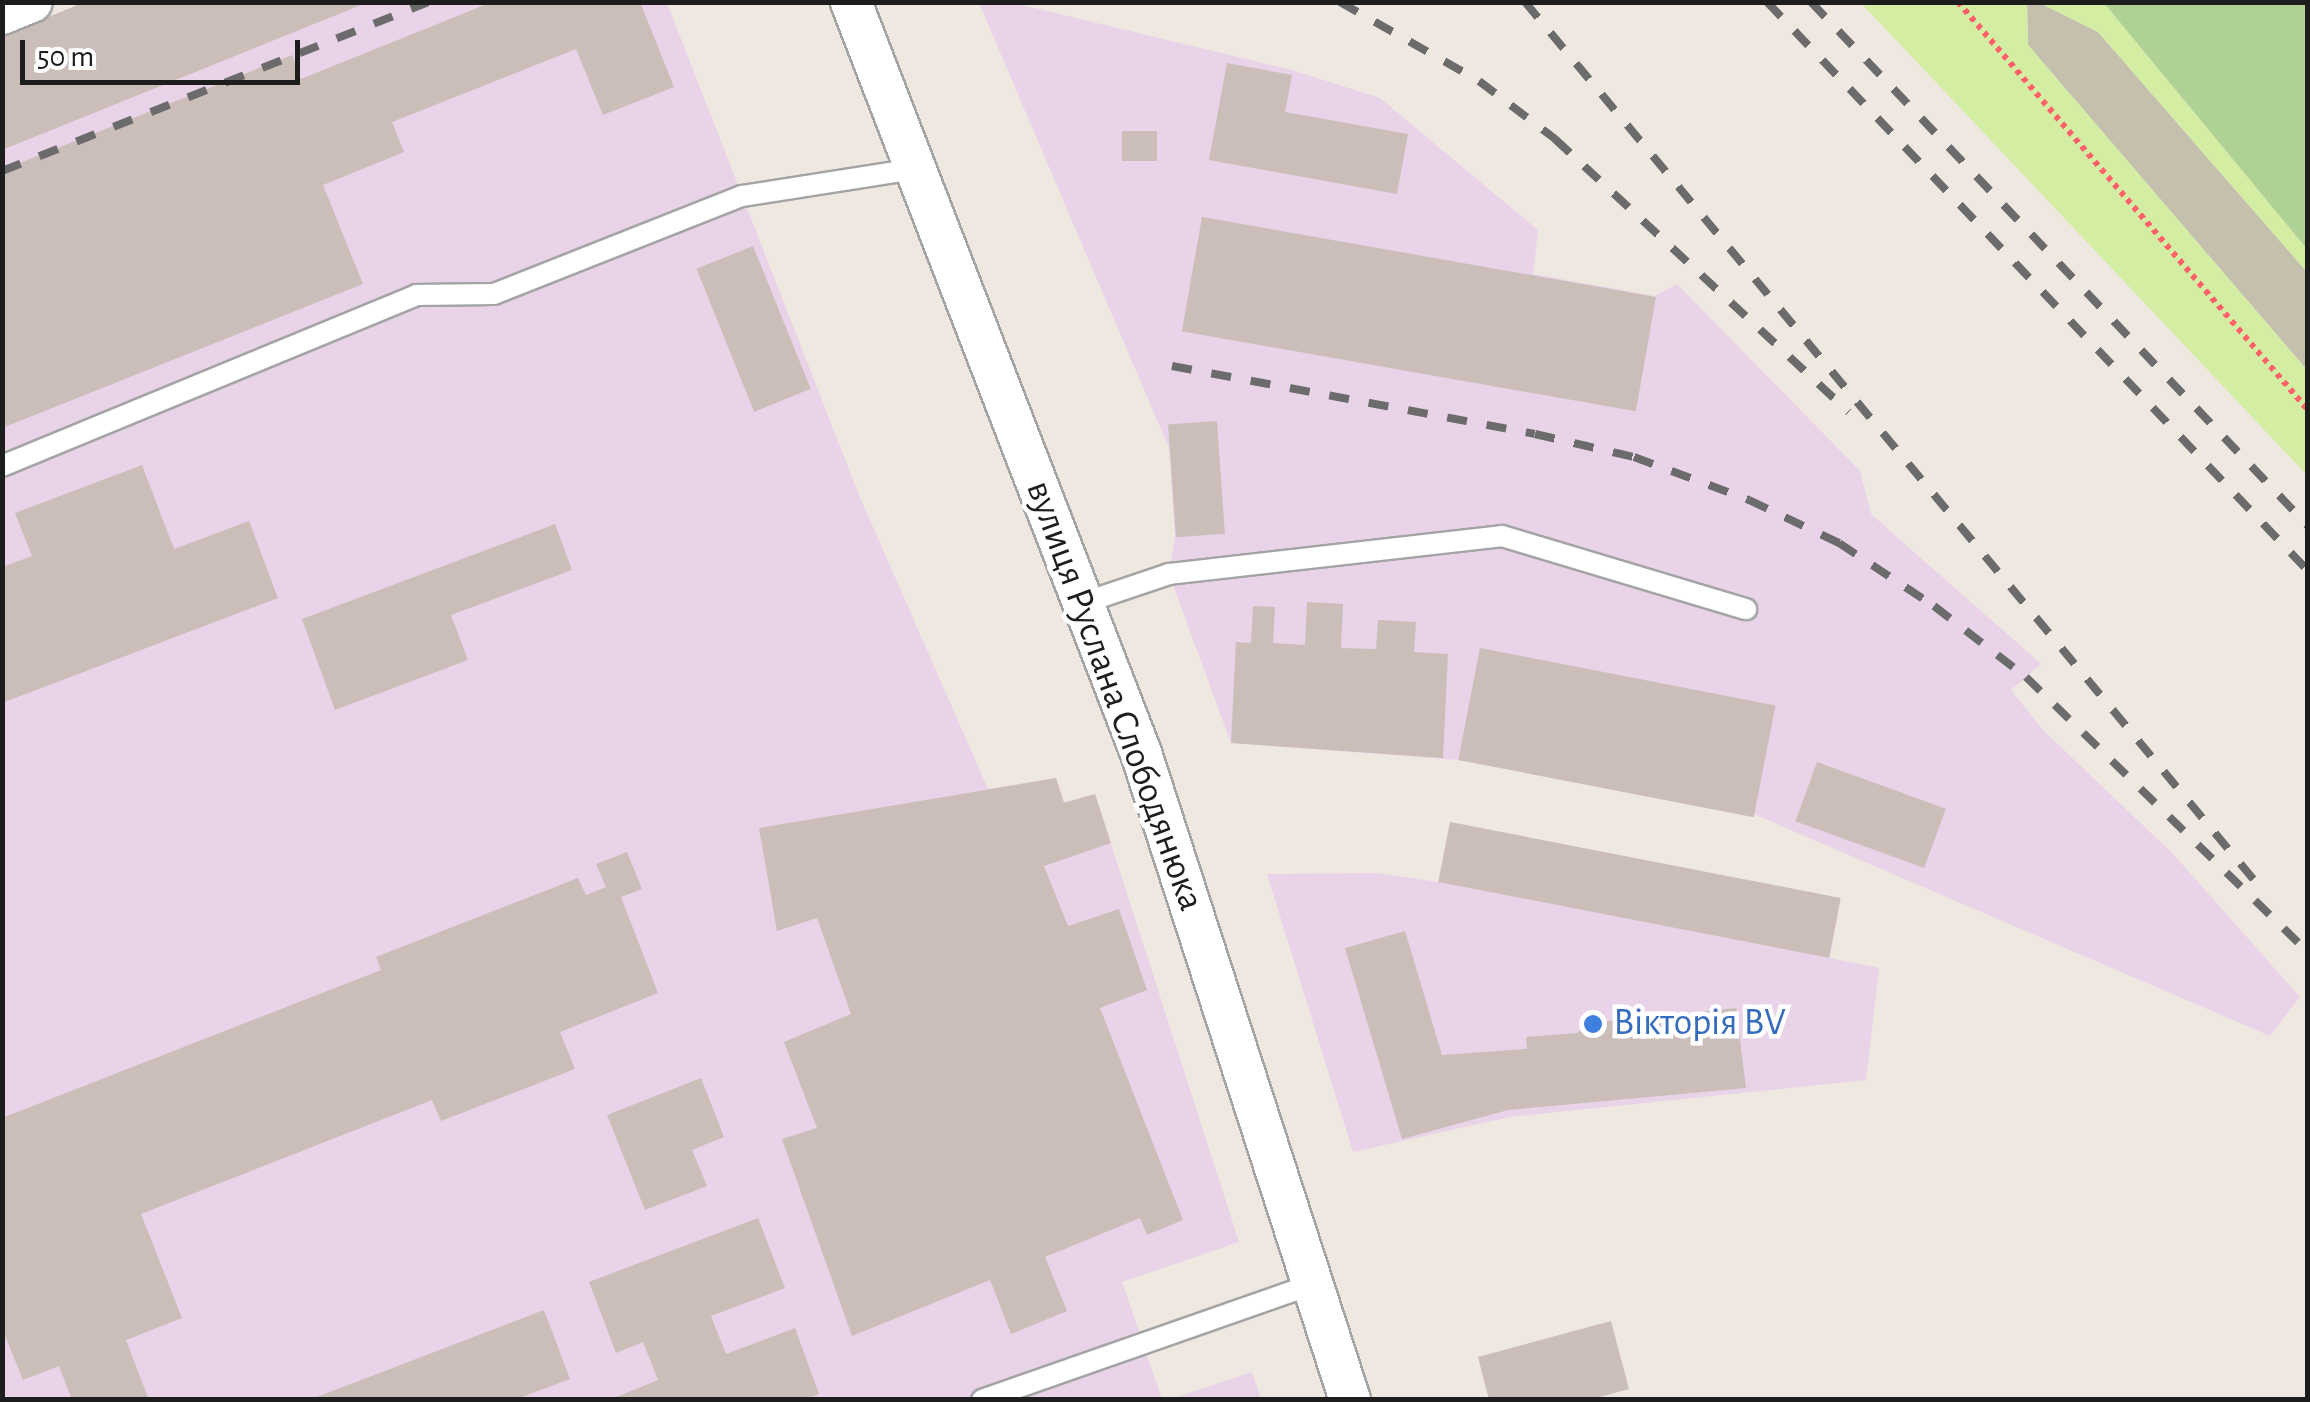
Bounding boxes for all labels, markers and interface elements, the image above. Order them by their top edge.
scale bar [25,20,305,82]
text: 50 m [37,42,94,72]
street label: вулиця Руслана Слободянюка [1015,475,1213,917]
place label: Вікторія BV [1613,1001,1786,1047]
marker: Вікторія BV [1582,1013,1604,1035]

